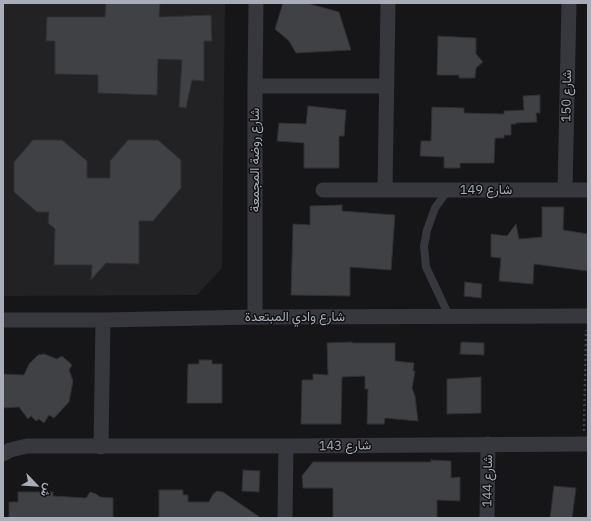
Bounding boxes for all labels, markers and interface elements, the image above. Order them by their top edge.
street label: شارع 150 [559,70,575,122]
street label: شارع روضة المجمعة [247,108,263,212]
street label: شارع 149 [460,182,512,198]
street label: شارع وادي المبتعدة [245,309,345,325]
street label: شارع 143 [319,438,371,454]
street label: شارع 144 [480,455,496,507]
north arrow [16,465,56,505]
text: ش [38,481,56,499]

